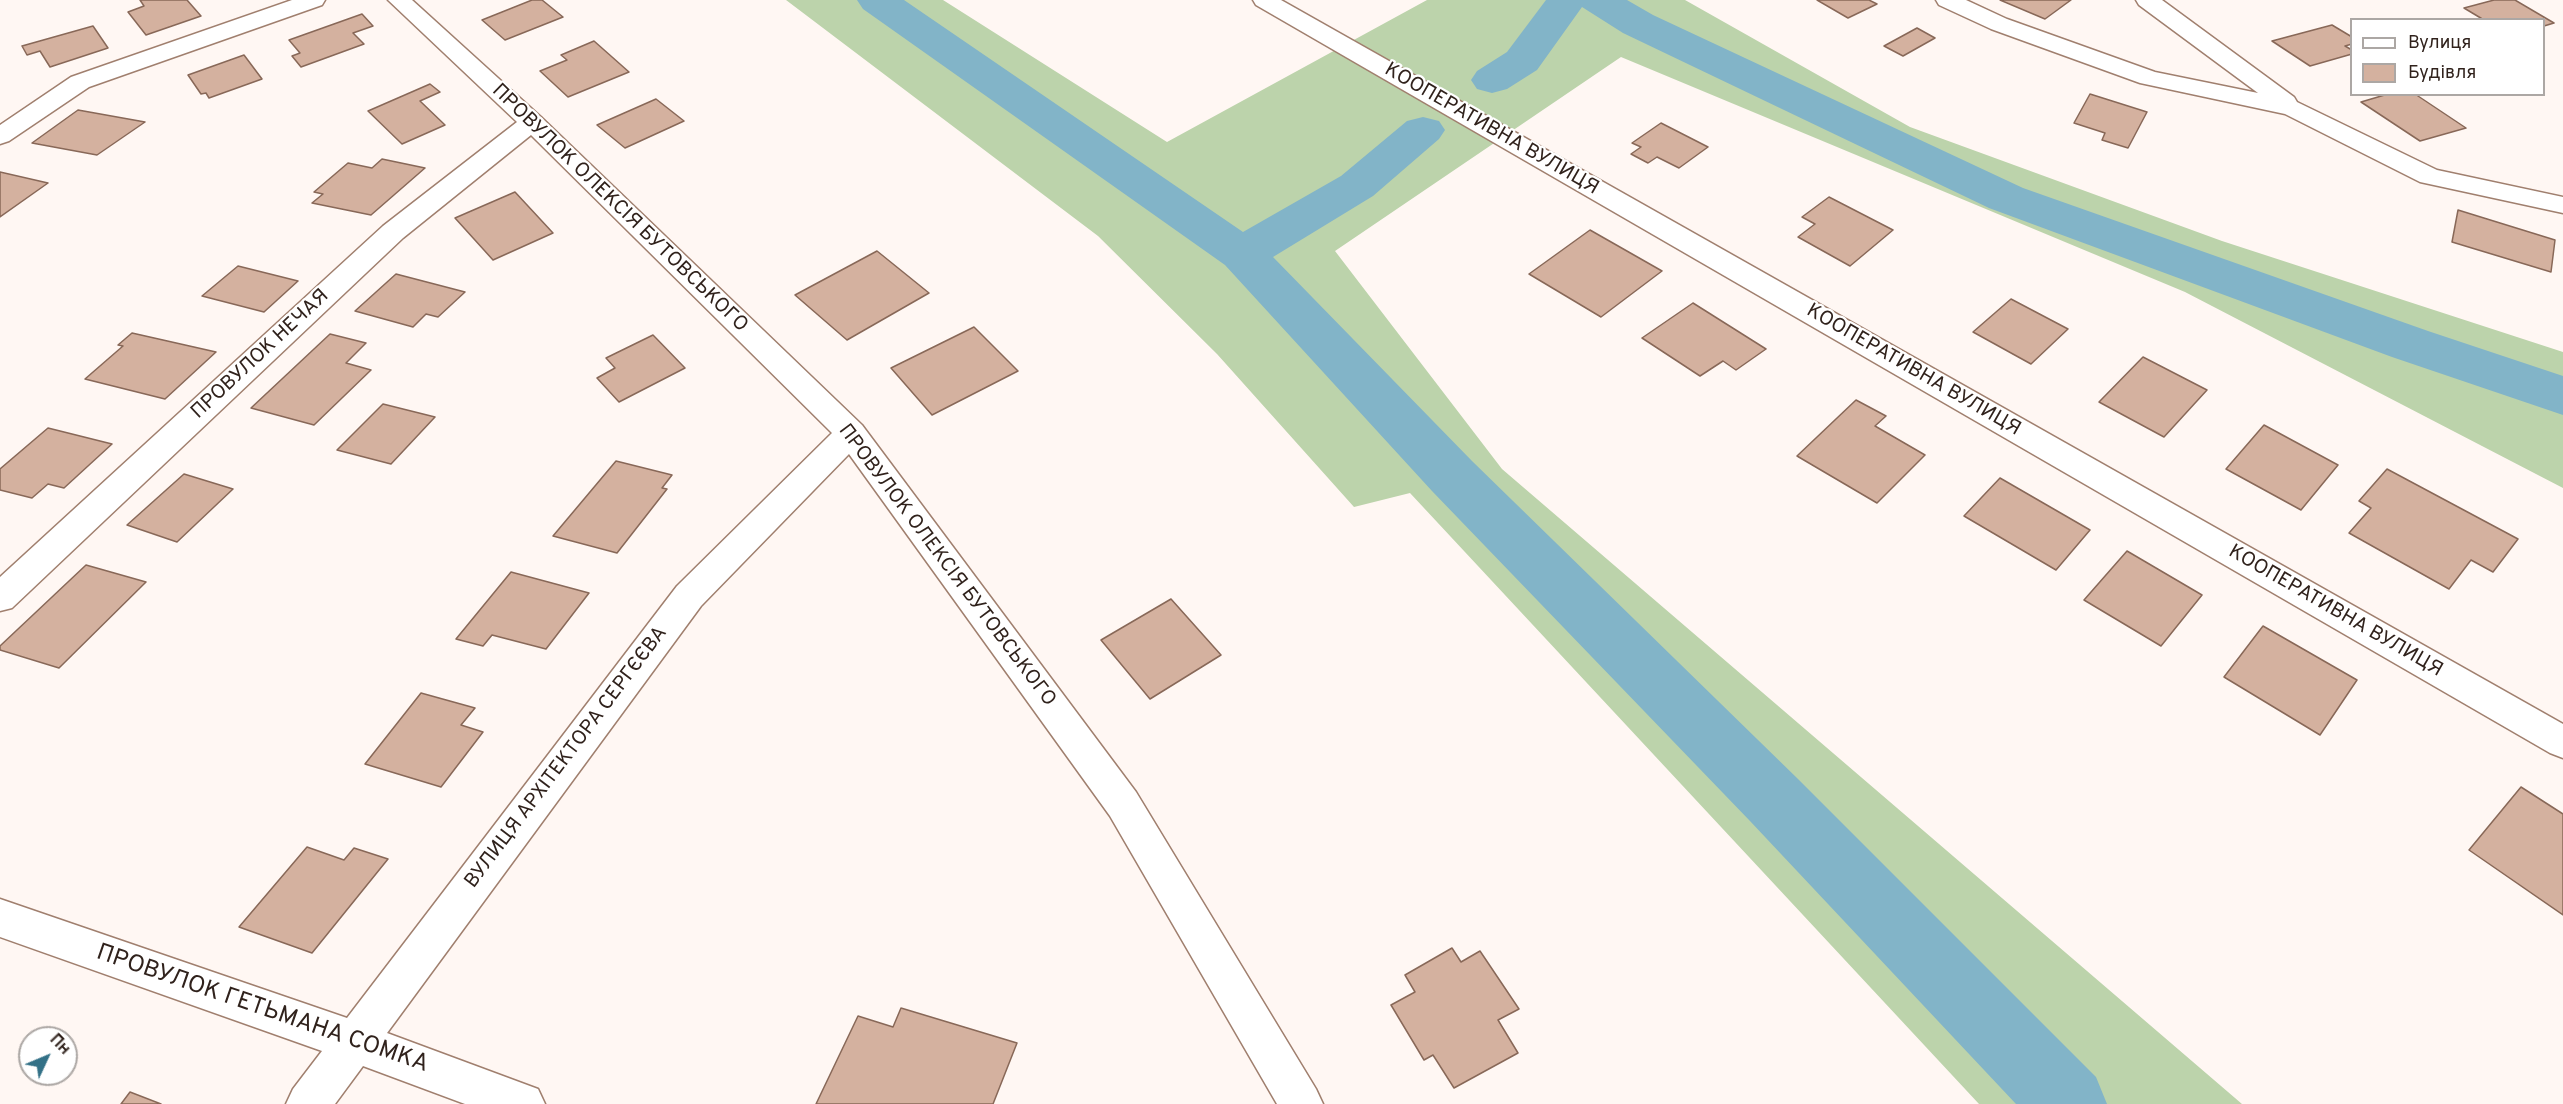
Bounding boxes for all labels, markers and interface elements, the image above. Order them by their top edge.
legend [2350,18,2545,96]
text: Вулиця [2408,32,2471,55]
street label: КООПЕРАТИВНА ВУЛИЦЯ [1380,59,1602,201]
text: Будівля [2408,62,2476,85]
street label: ПРОВУЛОК ОЛЕКСІЯ БУТОВСЬКОГО [486,80,752,338]
street label: ПРОВУЛОК НЕЧАЯ [187,285,335,425]
street label: КООПЕРАТИВНА ВУЛИЦЯ [1802,300,2024,442]
street label: ПРОВУЛОК ОЛЕКСІЯ БУТОВСЬКОГО [832,420,1060,712]
street label: КООПЕРАТИВНА ВУЛИЦЯ [2224,541,2446,683]
street label: ВУЛИЦЯ АРХІТЕКТОРА СЕРГЄЄВА [461,622,673,894]
street label: ПРОВУЛОК ГЕТЬМАНА СОМКА [92,939,432,1081]
north arrow [18,1026,78,1086]
text: Пн [45,1030,74,1060]

